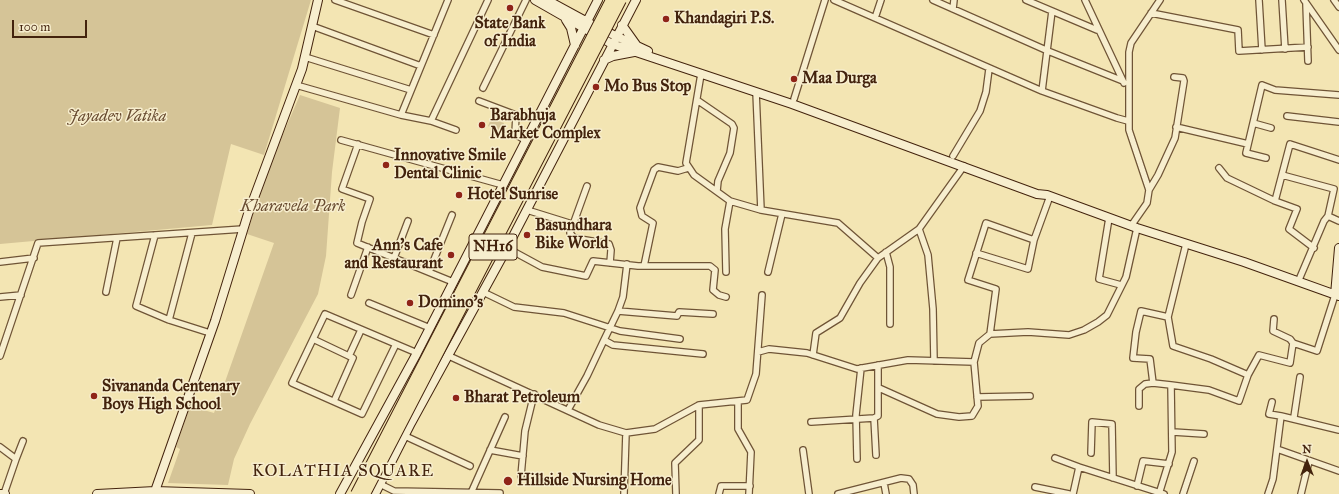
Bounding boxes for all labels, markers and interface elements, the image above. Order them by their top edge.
marker: State Bank of India [505,3,515,13]
place label: Khandagiri P.S. [674,9,774,29]
scale bar [14,12,89,38]
place label: State Bank of India [475,14,545,52]
marker: Khandagiri P.S. [661,14,671,24]
text: 100 m [19,20,50,34]
place label: Maa Durga [802,69,877,89]
marker: Maa Durga [789,74,799,84]
place label: Mo Bus Stop [604,77,691,97]
marker: Mo Bus Stop [591,82,601,92]
place label: Barabhuja Market Complex [490,106,601,144]
park label: Jayadev Vatika [68,107,166,127]
marker: Barabhuja Market Complex [477,120,487,130]
place label: Innovative Smile Dental Clinic [394,146,506,184]
marker: Innovative Smile Dental Clinic [381,160,391,170]
place label: Hotel Sunrise [467,185,558,205]
marker: Hotel Sunrise [454,190,464,200]
park label: Kharavela Park [241,197,345,217]
place label: Basundhara Bike World [535,216,612,254]
marker: Basundhara Bike World [522,230,532,240]
road number: NH16 [469,234,517,260]
place label: Ann's Cafe and Restaurant [344,236,443,274]
marker: Ann's Cafe and Restaurant [446,250,456,260]
place label: Domino's [418,293,483,313]
marker: Domino's [405,298,415,308]
place label: Sivananda Centenary Boys High School [102,377,240,415]
place label: Bharat Petroleum [464,388,580,408]
marker: Sivananda Centenary Boys High School [89,391,99,401]
marker: Bharat Petroleum [451,393,461,403]
north arrow [1287,442,1327,482]
text: N [1302,443,1312,456]
district label: KOLATHIA SQUARE [252,462,434,482]
place label: Hillside Nursing Home [517,471,672,491]
marker: Hillside Nursing Home [502,475,514,487]

